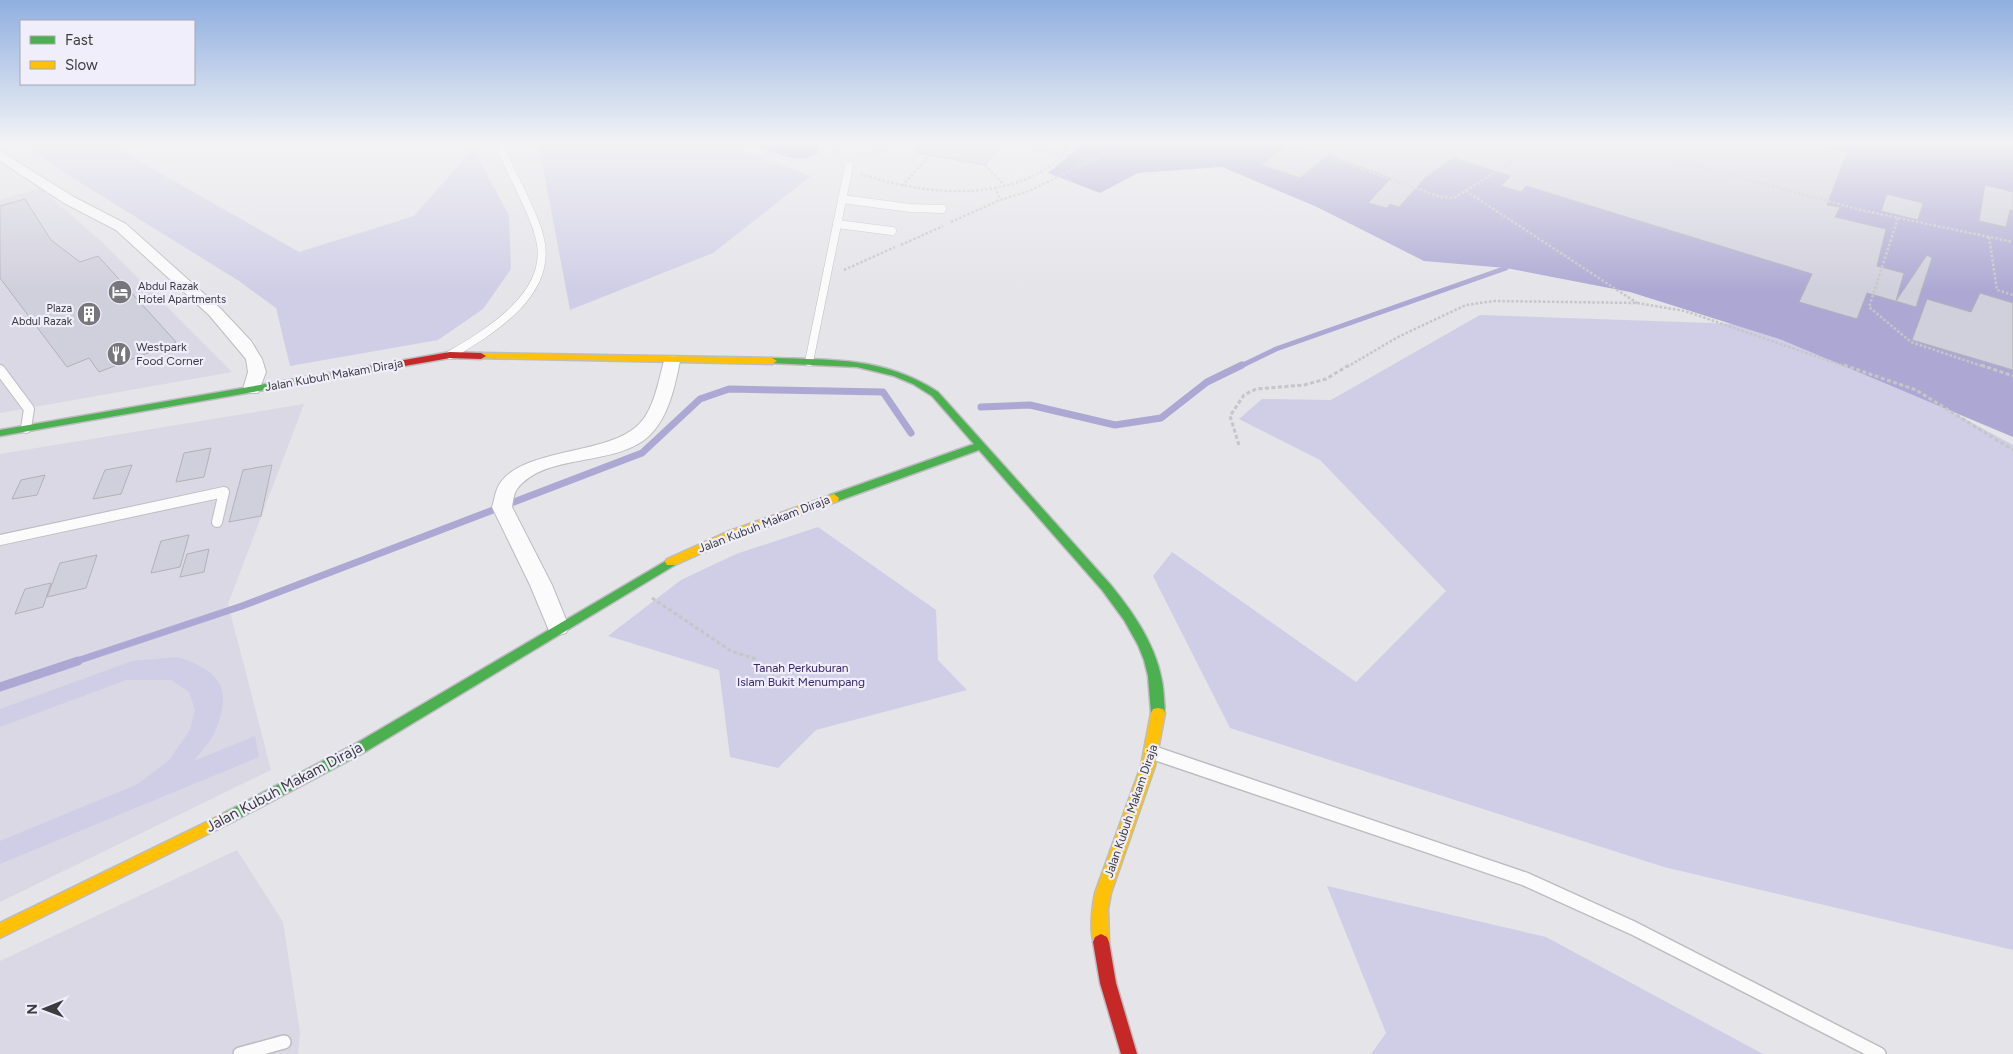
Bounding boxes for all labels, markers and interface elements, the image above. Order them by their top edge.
legend [20,20,195,85]
text: Fast [65,31,94,49]
text: Slow [65,56,98,74]
hotel icon: Abdul Razak Hotel Apartments [107,279,133,305]
place label: Abdul Razak Hotel Apartments [138,280,226,306]
building icon: Plaza Abdul Razak [76,301,102,327]
place label: Plaza Abdul Razak [12,302,73,328]
place label: Westpark Food Corner [136,340,203,368]
restaurant icon: Westpark Food Corner [106,341,132,367]
street label: Jalan Kubuh Makam Diraja [264,356,404,394]
street label: Jalan Kubuh Makam Diraja [696,492,832,556]
park label: Tanah Perkuburan Islam Bukit Menumpang [737,661,865,689]
street label: Jalan Kubuh Makam Diraja [203,738,365,836]
street label: Jalan Kubuh Makam Diraja [1102,743,1160,879]
north arrow [20,984,70,1034]
text: N [24,1004,41,1015]

